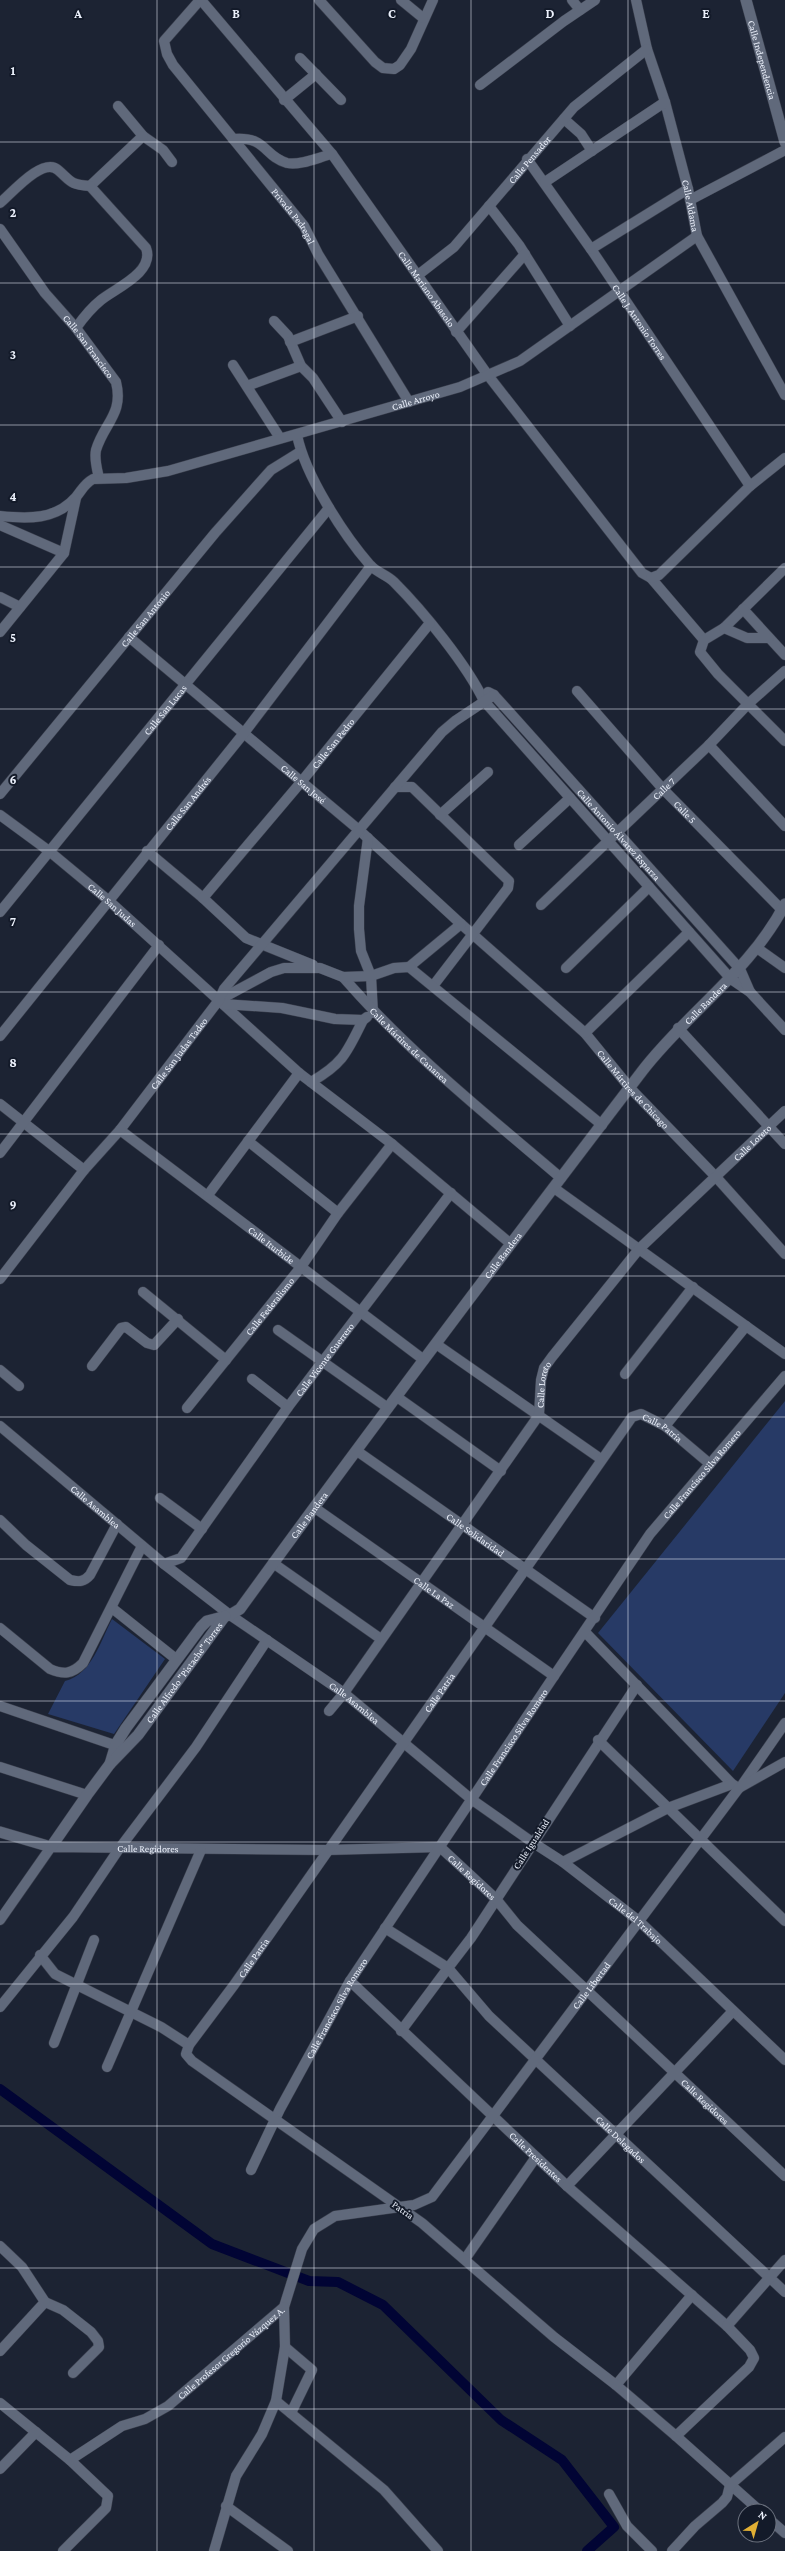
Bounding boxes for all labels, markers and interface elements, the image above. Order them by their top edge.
text: A [73,6,82,21]
text: B [232,6,240,21]
text: C [388,6,396,21]
text: D [546,6,555,21]
text: E [702,6,710,21]
street label: Calle Independencia [746,19,779,101]
text: 1 [11,63,16,78]
street label: Calle Pensador [506,133,553,185]
street label: Calle Aldama [680,178,702,233]
street label: Privada Pedregal [270,186,318,246]
text: 2 [10,205,17,220]
street label: Calle Mariano Abasolo [397,249,457,329]
street label: Calle J. Antonio Torres [611,282,669,362]
street label: Calle San Francisco [61,312,116,380]
text: 3 [10,347,16,362]
street label: Calle Arroyo [390,388,441,412]
text: 4 [9,489,17,504]
street label: Calle San Antonio [118,587,172,649]
text: 5 [10,630,16,645]
street label: Calle San Lucas [141,682,189,737]
street label: Calle San Pedro [309,716,356,770]
street label: Calle San José [279,762,329,806]
text: 6 [9,772,17,787]
street label: Calle San Andrés [162,774,213,833]
street label: Calle 7 [650,775,677,802]
street label: Calle Antonio Álvarez Esparza [575,786,663,883]
street label: Calle 5 [672,798,699,825]
street label: Calle San Judas [86,880,139,929]
text: 7 [10,914,16,929]
street label: Calle Bandera [682,979,729,1026]
street label: Calle Mártires de Cananea [368,1005,451,1085]
street label: Calle San Judas Tadeo [148,1015,209,1091]
street label: Calle Mártires de Chicago [595,1047,671,1131]
text: 8 [9,1055,17,1070]
street label: Calle Loreto [731,1122,773,1163]
text: 9 [9,1197,17,1212]
street label: Calle Iturbide [246,1224,297,1266]
street label: Calle Bandera [481,1229,524,1280]
street label: Calle Federalismo [243,1275,296,1337]
street label: Calle Vicente Guerrero [293,1320,356,1398]
street label: Calle Loreto [534,1359,553,1408]
street label: Calle Patria [641,1410,685,1444]
street label: Calle Francisco Silva Romero [660,1427,743,1521]
street label: Calle Asamblea [69,1483,123,1531]
street label: Calle Bandera [288,1489,330,1540]
street label: Calle Solidaridad [445,1510,507,1559]
street label: Calle La Paz [412,1574,457,1610]
street label: Calle Alfredo "Pistache" Torres [143,1620,224,1725]
street label: Calle Patria [421,1670,457,1714]
street label: Calle Asamblea [327,1679,382,1726]
street label: Calle Francisco Silva Romero [477,1686,550,1787]
street label: Calle Igualdad [511,1816,552,1871]
street label: Calle Regidores [117,1842,179,1854]
street label: Calle Regidores [446,1852,498,1902]
street label: Calle del Trabajo [607,1894,665,1946]
street label: Calle Patria [236,1935,271,1980]
street label: Calle Francisco Silva Romero [303,1956,369,2060]
street label: Calle Libertad [570,1959,613,2011]
street label: Calle Regidores [679,2076,732,2126]
street label: Calle Delegados [594,2113,648,2165]
street label: Calle Presidentes [508,2129,565,2184]
street label: Patria [390,2199,416,2221]
street label: Calle Profesor Gregorio Vázquez A. [175,2304,286,2401]
north arrow [737,2503,777,2543]
text: N [756,2508,770,2522]

